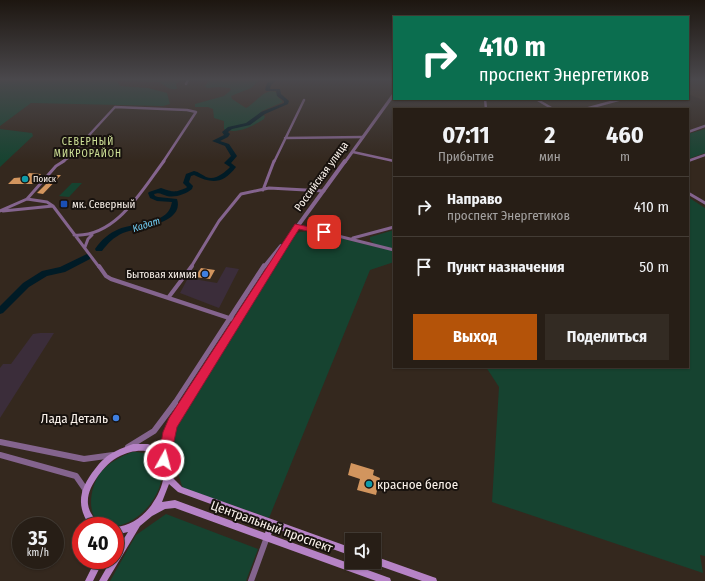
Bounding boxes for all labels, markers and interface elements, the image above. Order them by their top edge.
text: 410 m [479,30,546,63]
icon: right [413,32,465,84]
text: проспект Энергетиков [479,64,649,86]
text: 07:11 [442,121,490,149]
text: 2 [544,121,555,149]
text: 460 [606,121,644,149]
district label: СЕВЕРНЫЙ МИКРОРАЙОН [54,135,122,160]
street label: Российская улица [292,139,351,214]
text: Прибытие [438,149,494,164]
text: мин [539,149,561,164]
text: m [620,149,630,164]
marker: Поиск [20,174,30,184]
place label: Поиск [33,174,57,184]
text: Направо [447,190,502,208]
icon: right [413,196,435,218]
place label: мк. Северный [72,198,136,211]
text: 410 m [634,198,669,216]
marker: мк. Северный [59,199,69,209]
text: проспект Энергетиков [447,208,570,223]
water label: Кадат [131,215,162,235]
pin [307,215,341,249]
icon: arrive [313,221,335,243]
icon: arrive [413,256,435,278]
text: Пункт назначения [447,258,565,276]
text: 50 m [639,258,669,276]
place label: Бытовая химия [126,268,197,281]
marker: Бытовая химия [200,269,210,279]
button: Выход [413,314,537,360]
button: Поделиться [545,314,669,360]
place label: Лада Деталь [41,411,108,426]
marker: Лада Деталь [111,413,121,423]
position arrow [143,439,185,481]
place label: красное белое [377,477,458,492]
marker: красное белое [364,479,374,489]
street label: Центральный проспект [209,497,336,556]
speed limit sign: 40 [72,517,124,569]
text: 35 [28,526,48,550]
map controls [345,533,381,569]
button: sound [345,533,381,569]
text: km/h [27,547,49,559]

